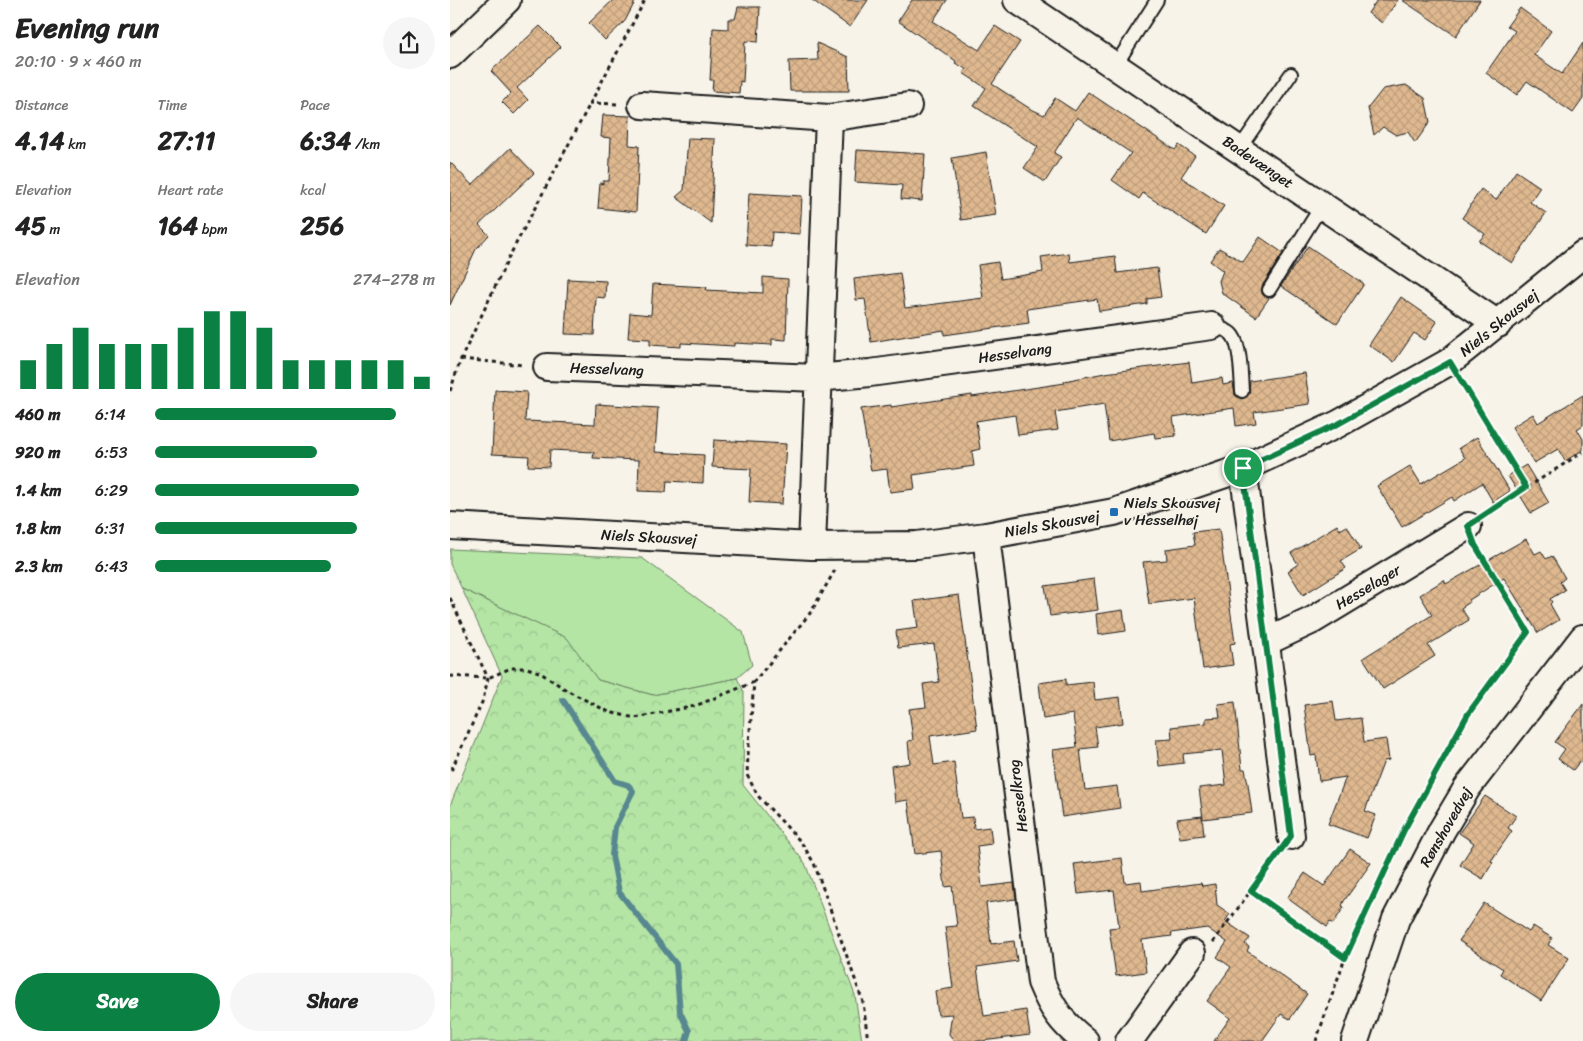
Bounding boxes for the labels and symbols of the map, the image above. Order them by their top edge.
street label: Badevænget [1217,128,1299,196]
street label: Niels Skousvej [1453,282,1545,363]
street label: Hesselvang [976,335,1054,371]
street label: Hesselvang [569,355,645,383]
pin [1222,447,1264,489]
place label: Niels Skousvej v Hesselhøj [1124,490,1221,533]
street label: Niels Skousvej [1002,503,1102,545]
marker: Niels Skousvej v Hesselhøj [1108,506,1120,518]
street label: Niels Skousvej [600,522,698,553]
street label: Hesselager [1330,557,1407,617]
street label: Hesselkrog [1001,758,1035,834]
street label: Rønshovedvej [1413,782,1480,872]

